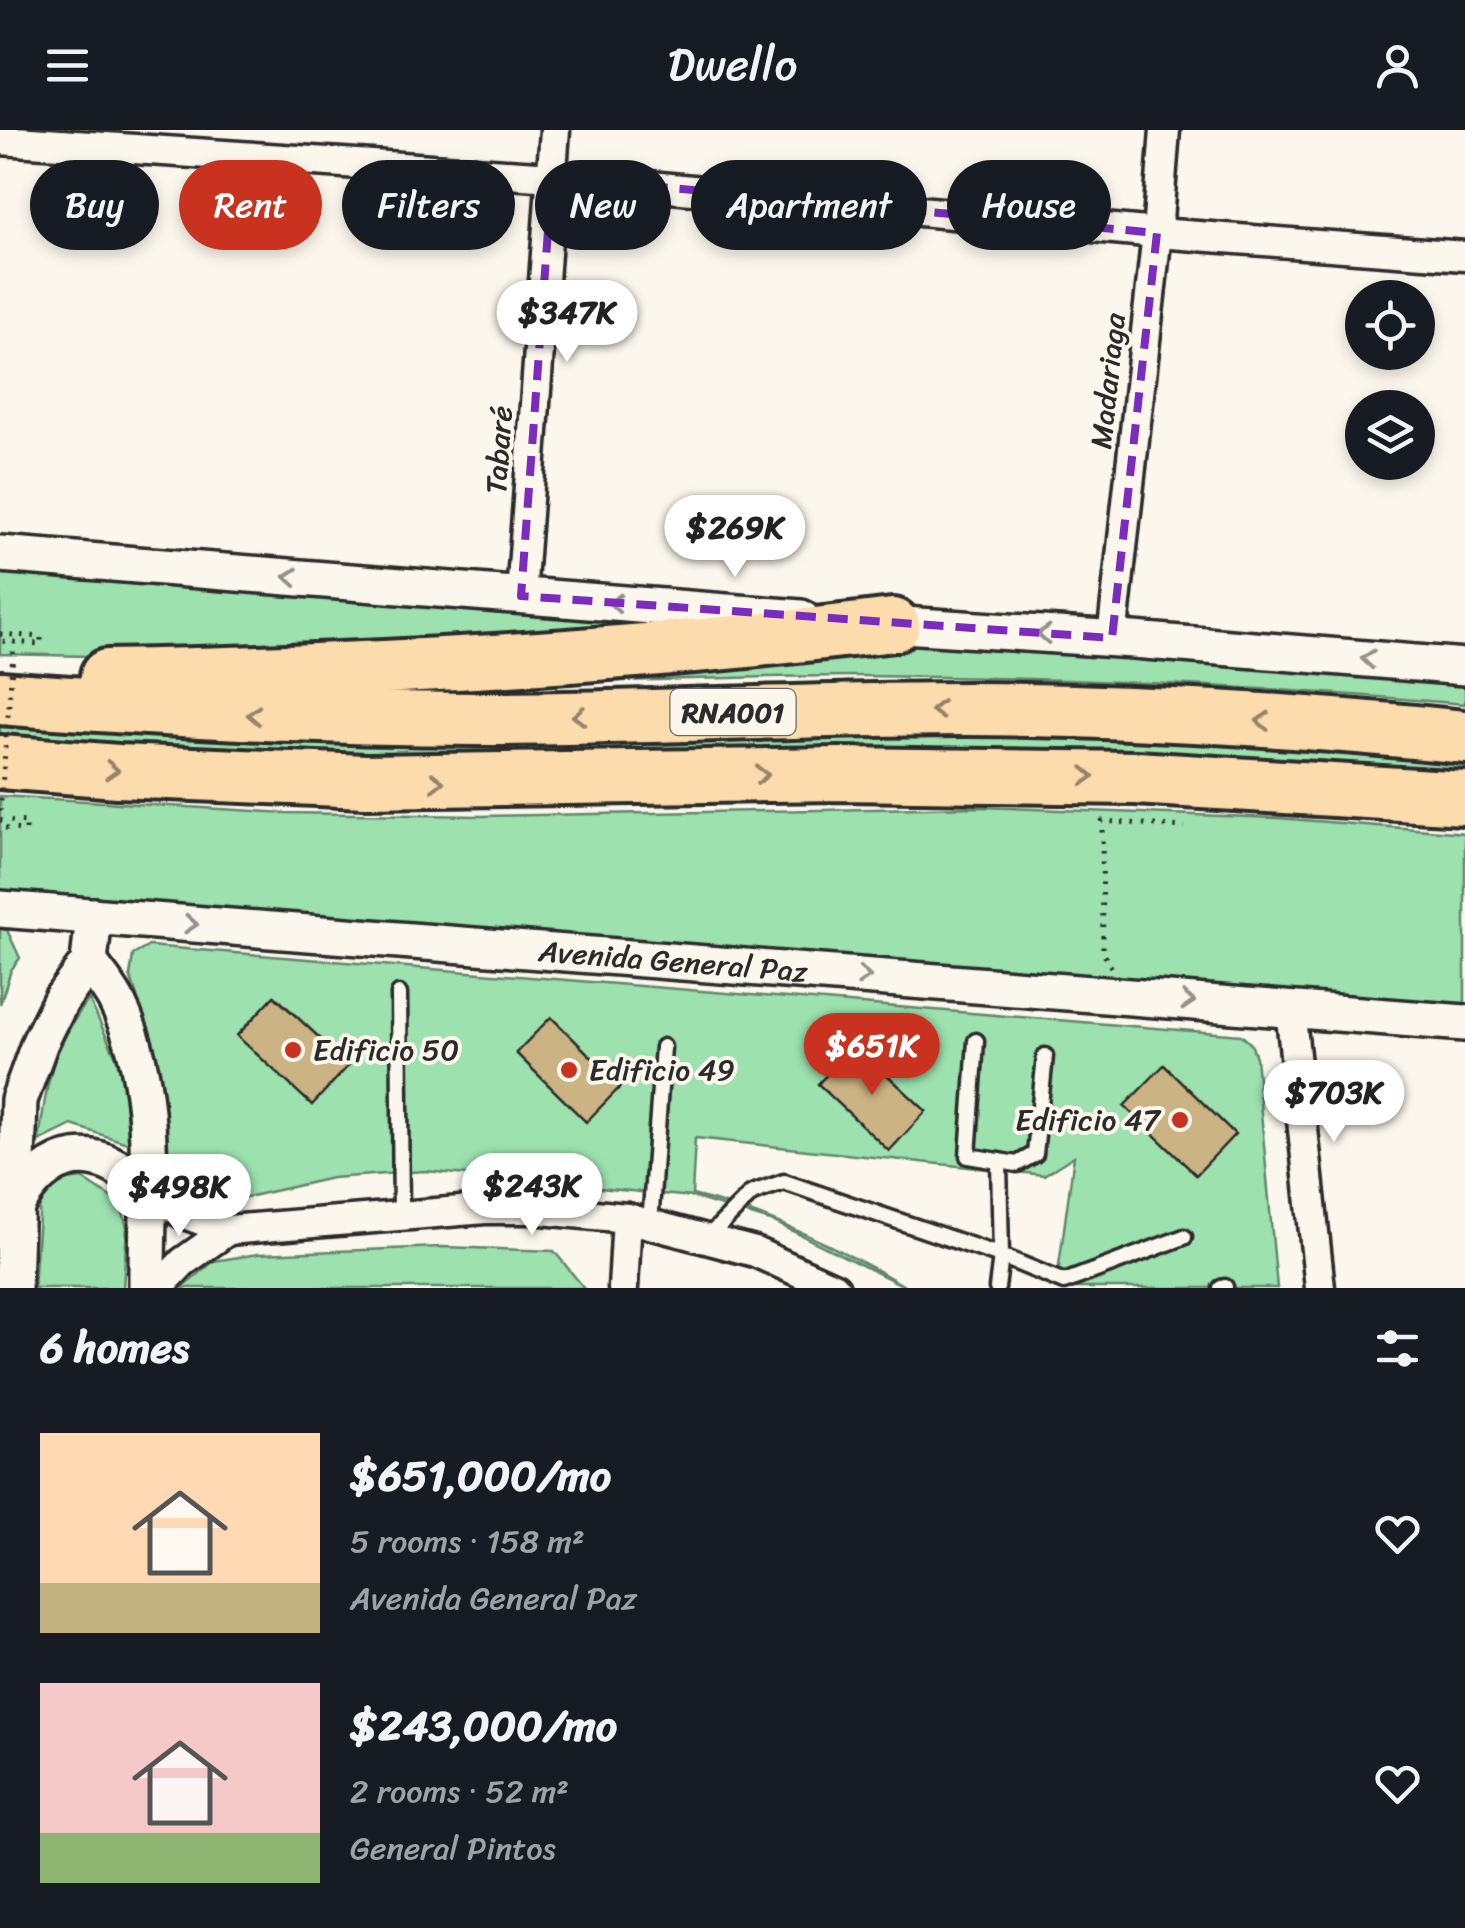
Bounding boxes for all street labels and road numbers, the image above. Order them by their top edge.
street label: Madariaga [1074,309,1142,452]
street label: Tabaré [469,404,529,496]
road number: RNA001 [670,689,796,735]
street label: Avenida General Paz [536,924,810,999]

